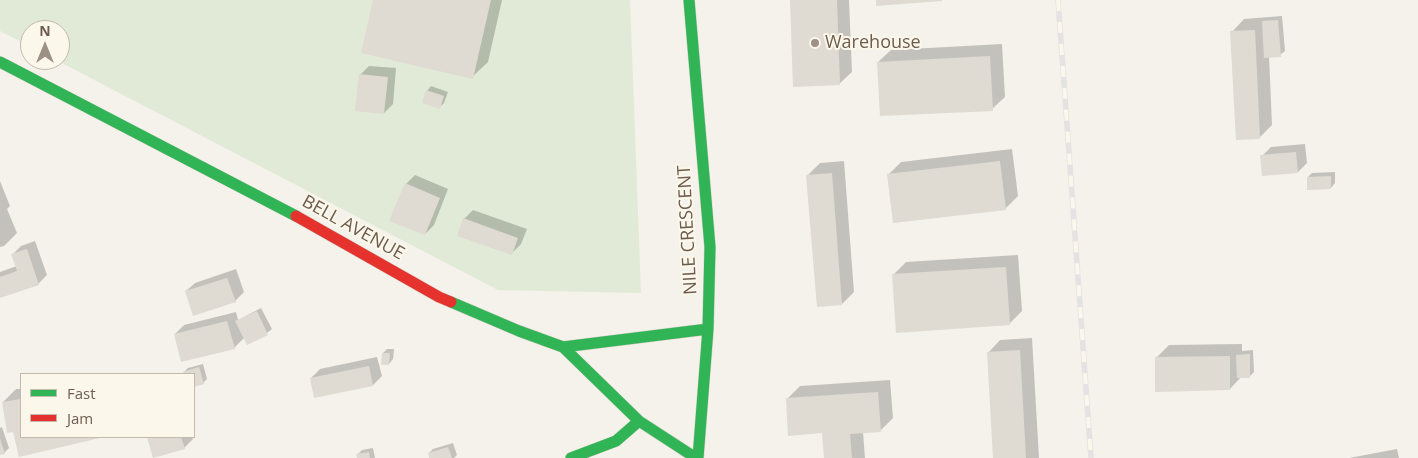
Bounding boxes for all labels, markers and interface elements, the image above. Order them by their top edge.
north arrow [20,20,70,70]
text: N [39,21,51,40]
place label: Warehouse [825,32,921,54]
marker: Warehouse [809,37,821,49]
street label: NILE CRESCENT [674,165,702,295]
street label: BELL AVENUE [298,191,408,265]
legend [20,373,195,438]
text: Fast [67,383,96,403]
text: Jam [67,408,93,428]

